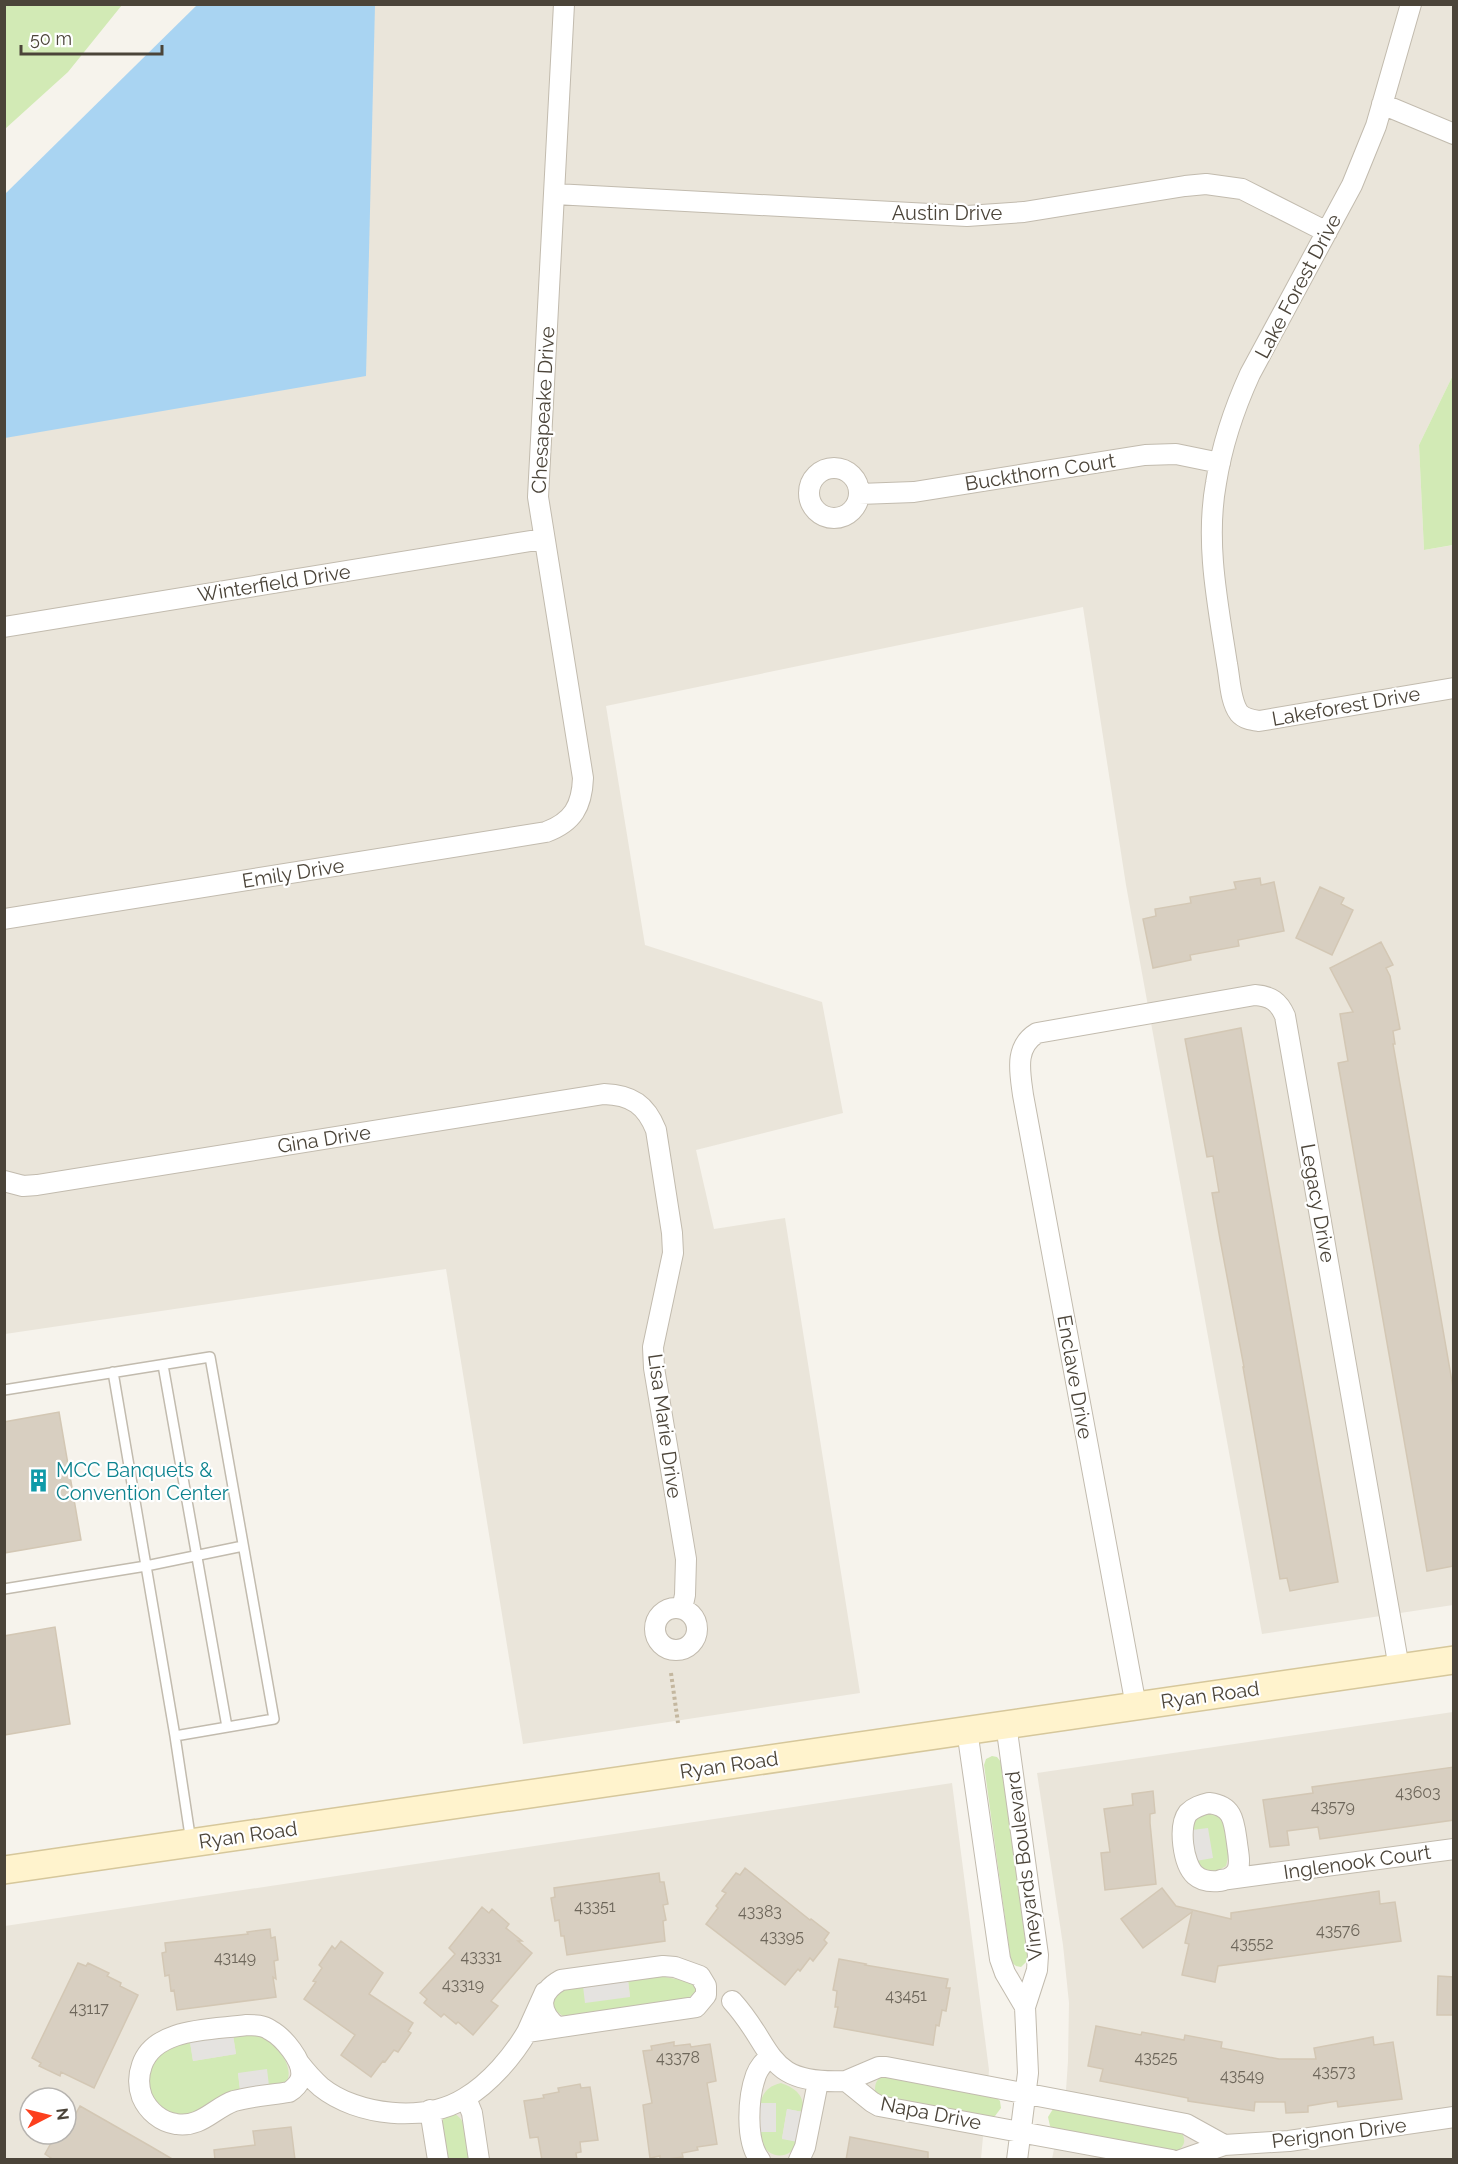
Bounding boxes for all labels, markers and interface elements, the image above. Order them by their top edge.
scale bar [21,18,162,56]
text: 50 m [30,28,72,49]
street label: Austin Drive [892,201,1002,225]
street label: Lake Forest Drive [1250,209,1346,362]
street label: Chesapeake Drive [527,326,559,494]
street label: Buckthorn Court [963,448,1117,496]
street label: Winterfield Drive [196,559,352,607]
street label: Lakeforest Drive [1270,681,1422,731]
street label: Emily Drive [240,853,346,893]
street label: Gina Drive [276,1120,373,1158]
street label: Legacy Drive [1296,1142,1340,1265]
street label: Enclave Drive [1052,1313,1098,1441]
street label: Lisa Marie Drive [643,1352,687,1500]
place label: MCC Banquets & Convention Center [56,1458,229,1505]
building icon: MCC Banquets & Convention Center [25,1468,51,1494]
street label: Ryan Road [1159,1676,1261,1714]
street label: Ryan Road [678,1746,780,1784]
street label: Vineyards Boulevard [1000,1770,1048,1962]
house number: 43603 [1395,1783,1441,1802]
house number: 43579 [1311,1797,1355,1816]
street label: Ryan Road [197,1816,299,1854]
street label: Inglenook Court [1282,1840,1433,1884]
house number: 43351 [574,1897,616,1916]
house number: 43383 [738,1902,782,1921]
house number: 43576 [1316,1921,1360,1940]
house number: 43395 [760,1927,804,1946]
house number: 43552 [1230,1934,1274,1953]
house number: 43331 [460,1947,502,1966]
house number: 43149 [214,1948,256,1967]
house number: 43319 [442,1975,484,1994]
house number: 43451 [885,1986,927,2005]
house number: 43117 [69,1999,109,2018]
house number: 43378 [656,2048,700,2067]
house number: 43525 [1134,2048,1178,2067]
house number: 43573 [1312,2062,1356,2081]
house number: 43549 [1220,2066,1264,2085]
north arrow [18,2086,78,2146]
street label: Napa Drive [878,2091,984,2135]
text: N [52,2107,73,2121]
street label: Perignon Drive [1270,2113,1408,2153]

